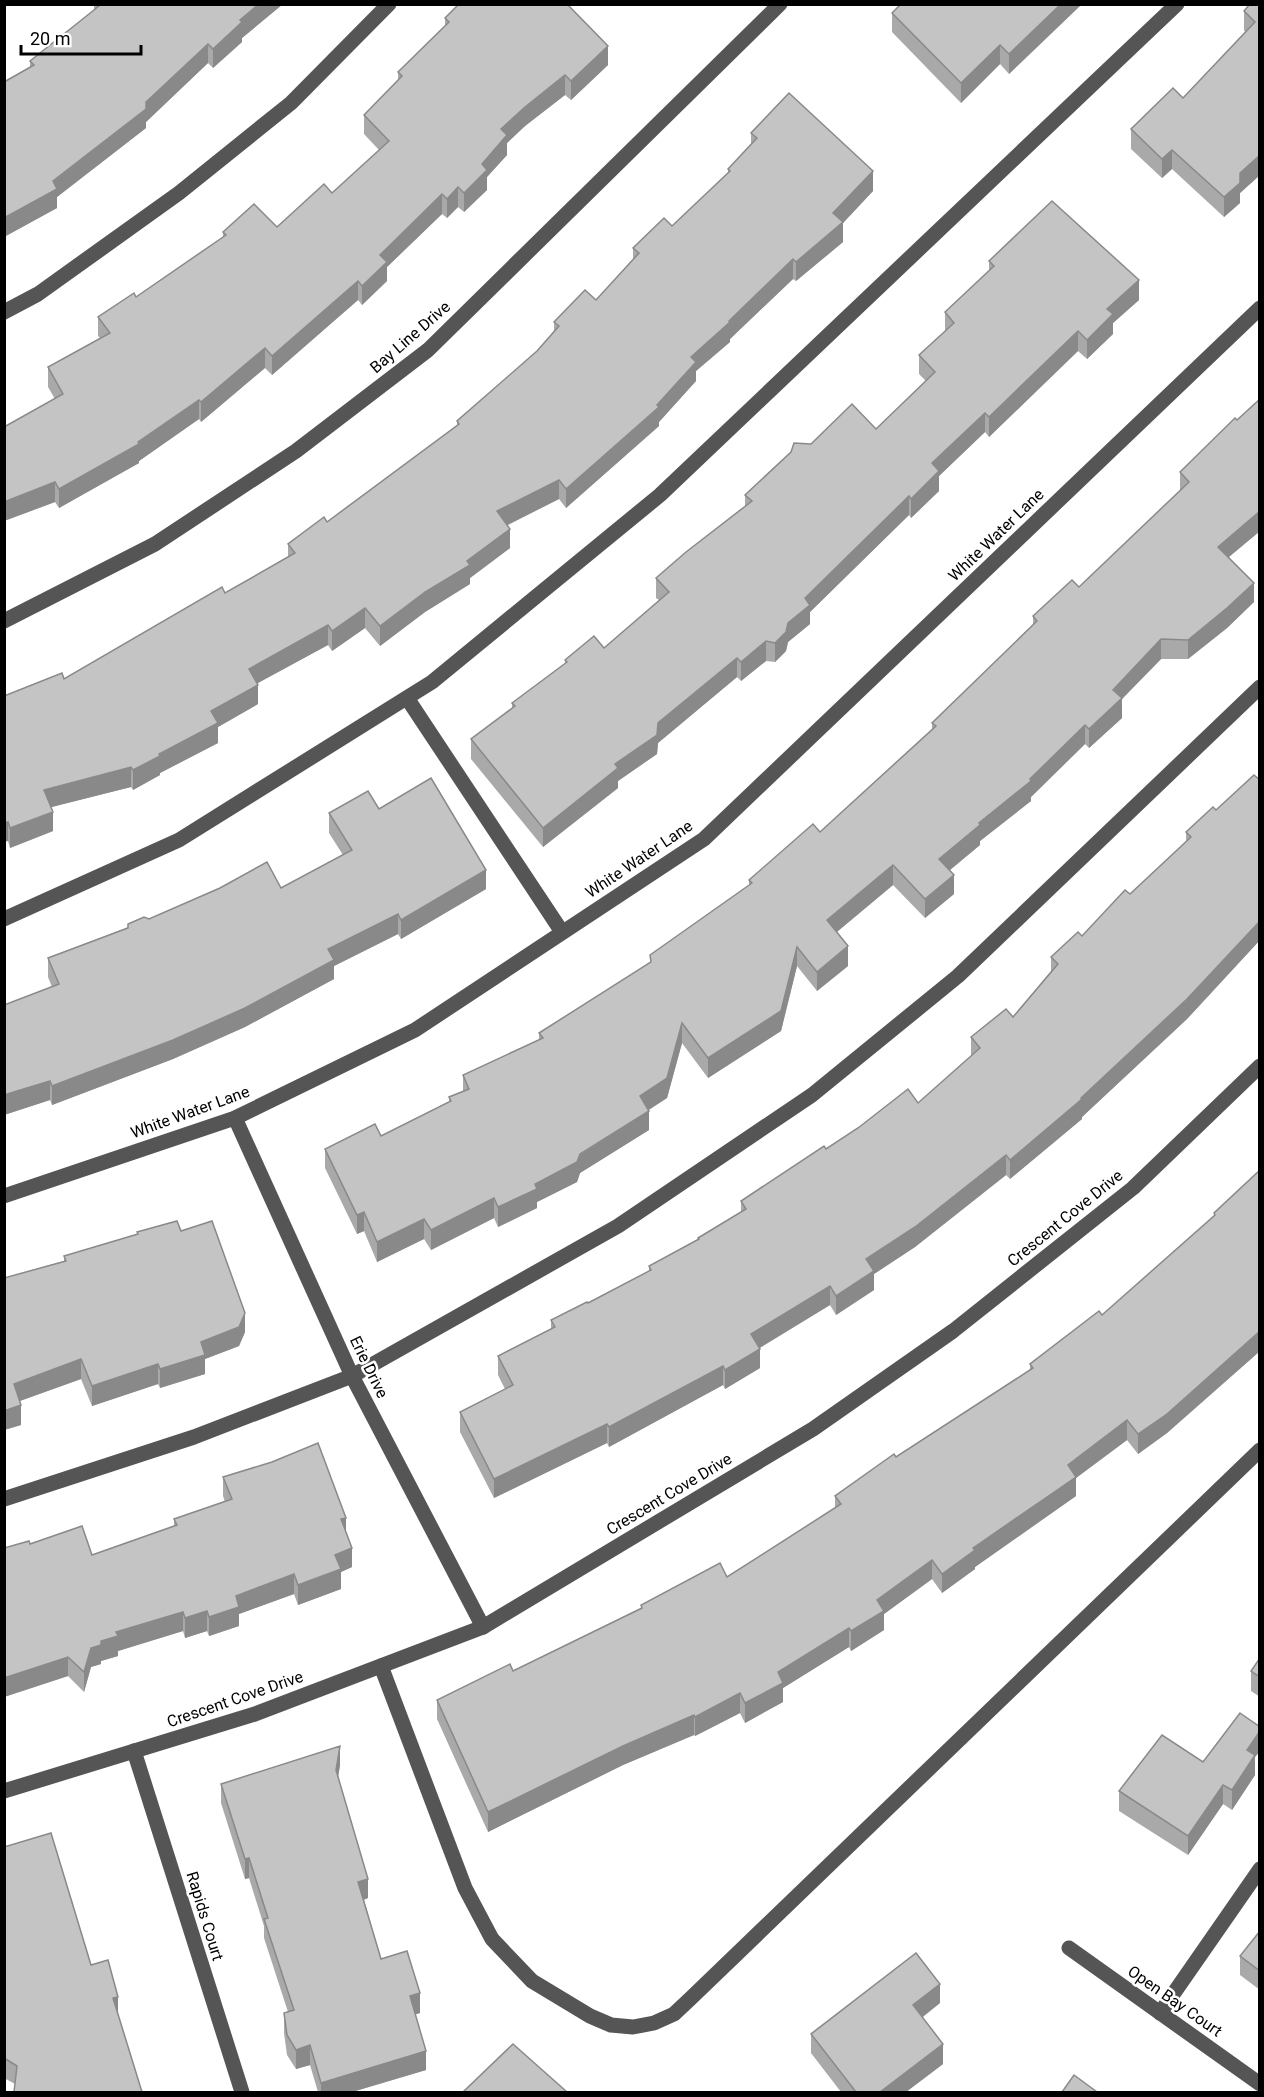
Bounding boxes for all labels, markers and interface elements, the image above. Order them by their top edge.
scale bar [21,18,141,56]
text: 20 m [30,28,70,49]
street label: Bay Line Drive [366,297,454,377]
street label: White Water Lane [944,485,1048,585]
street label: White Water Lane [582,816,696,902]
street label: White Water Lane [128,1082,252,1142]
street label: Crescent Cove Drive [1004,1166,1126,1270]
street label: Erie Drive [346,1333,392,1401]
street label: Crescent Cove Drive [603,1449,735,1539]
street label: Crescent Cove Drive [164,1667,306,1731]
street label: Rapids Court [182,1869,228,1963]
street label: Open Bay Court [1124,1961,1226,2041]

